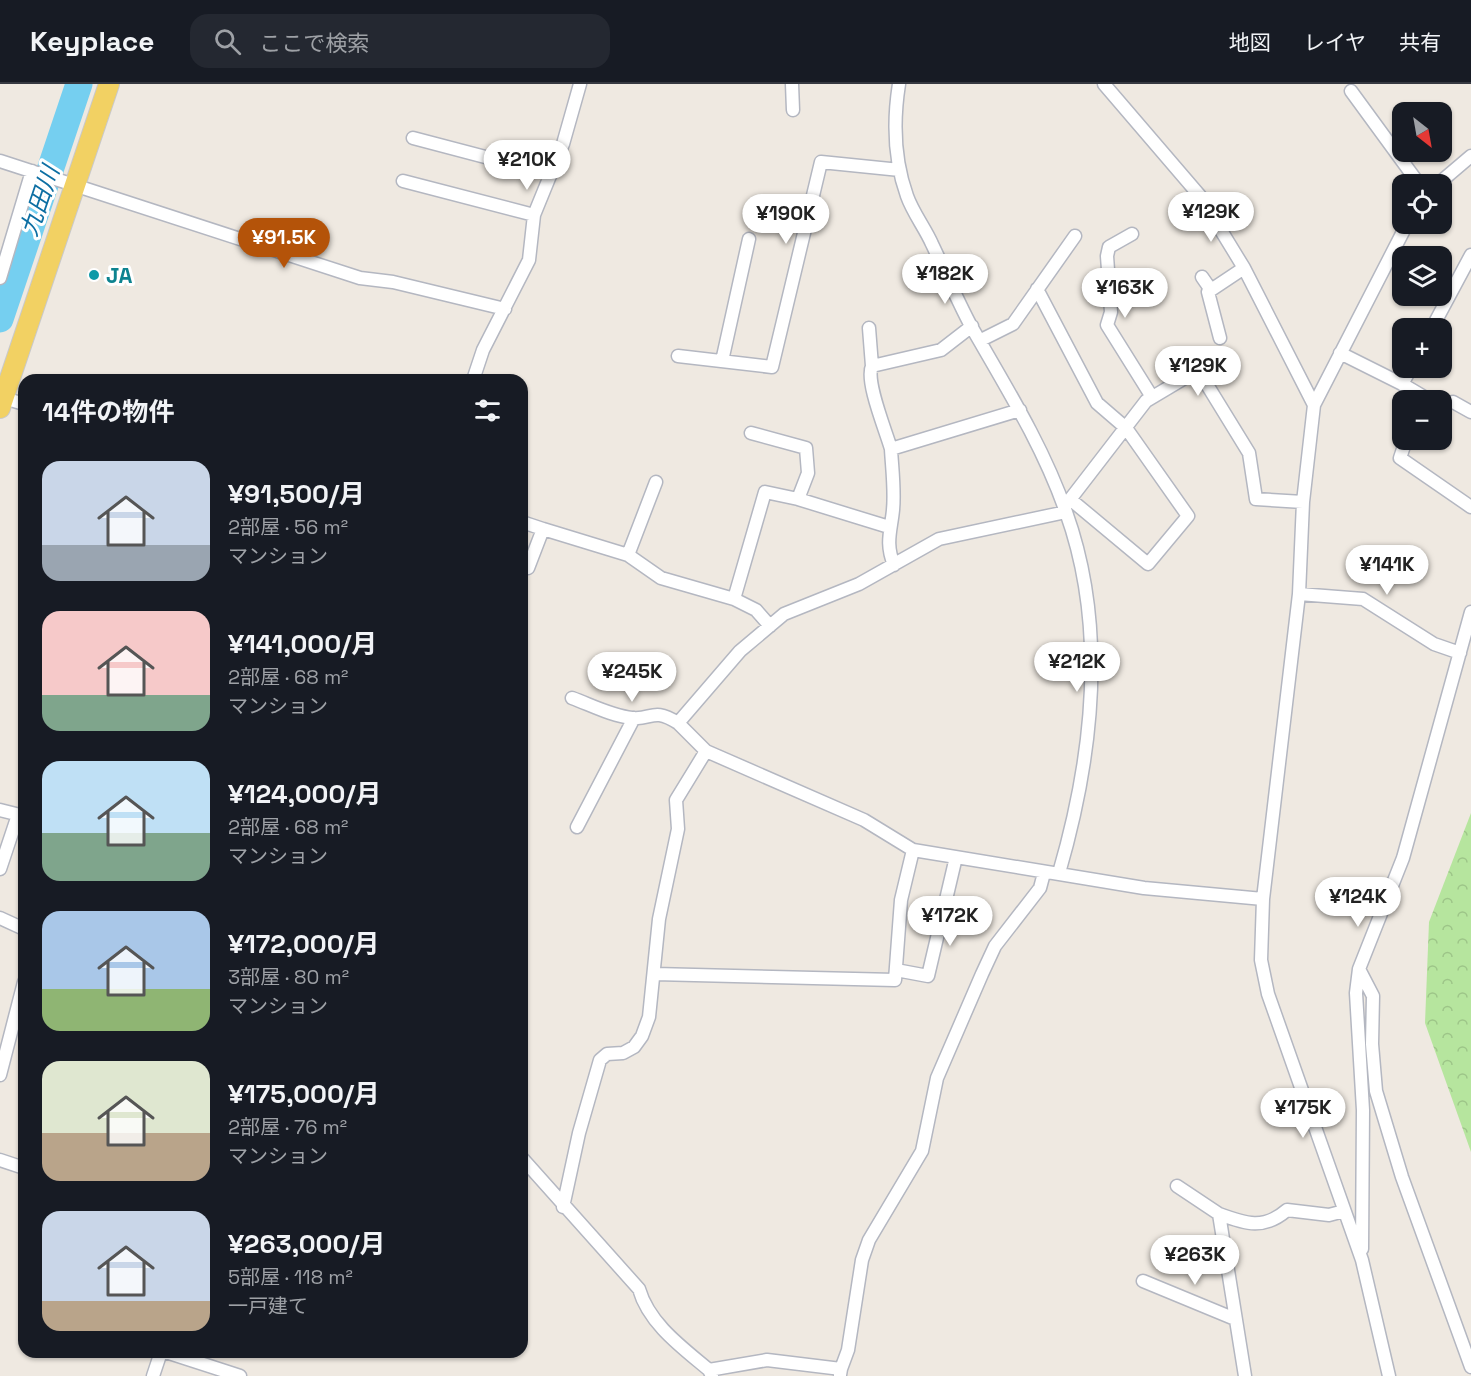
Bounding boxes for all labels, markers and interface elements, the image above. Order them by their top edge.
search box [190,14,610,68]
text: Keyplace [30,23,154,59]
icon: search [211,25,244,58]
text: ここで検索 [259,29,369,57]
text: 地図 [1229,29,1271,56]
text: レイヤ [1304,29,1366,56]
text: 共有 [1399,29,1441,56]
north arrow [1392,102,1452,162]
map controls [1392,102,1452,450]
pin: ¥210K [485,140,569,191]
text: ¥210K [498,146,556,172]
water label: 九田川 [13,159,67,240]
button: locate [1392,174,1452,234]
pin: ¥129K [1169,192,1253,243]
pin: ¥190K [744,194,828,245]
text: ¥129K [1182,198,1240,224]
text: ¥190K [756,200,816,226]
pin: ¥91.5K [235,218,333,269]
text: ¥91.5K [252,224,316,250]
button: layers [1392,246,1452,306]
pin: ¥182K [903,254,987,305]
text: ¥182K [916,260,974,286]
place label: JA [106,261,133,289]
marker: JA [87,268,101,282]
pin: ¥163K [1083,268,1167,319]
text: ¥163K [1096,274,1154,300]
button: + [1392,318,1452,378]
pin: ¥129K [1156,346,1240,397]
text: ¥129K [1169,352,1227,378]
button: − [1392,390,1452,450]
icon: filters [471,394,504,427]
text: 14件の物件 [42,395,174,429]
text: ¥91,500/月 [228,477,365,511]
icon: home [90,485,162,557]
text: 2部屋 · 56 m² [228,514,348,540]
text: マンション [228,543,328,569]
pin: ¥141K [1345,545,1429,596]
text: ¥141K [1360,551,1414,577]
text: ¥141,000/月 [228,627,377,661]
icon: home [90,635,162,707]
pin: ¥212K [1035,642,1119,693]
text: ¥212K [1048,648,1106,674]
pin: ¥245K [590,652,674,703]
text: ¥245K [601,658,663,684]
text: 2部屋 · 68 m² [228,664,348,690]
text: マンション [228,693,328,719]
text: ¥124,000/月 [228,777,381,811]
icon: home [90,785,162,857]
text: 2部屋 · 68 m² [228,814,348,840]
text: マンション [228,843,328,869]
pin: ¥124K [1316,877,1400,928]
text: ¥124K [1329,883,1387,909]
pin: ¥172K [908,896,992,947]
text: ¥172K [922,902,978,928]
text: ¥172,000/月 [228,927,380,961]
icon: home [90,935,162,1007]
text: 3部屋 · 80 m² [228,964,349,990]
text: マンション [228,993,328,1019]
text: ¥175,000/月 [228,1077,380,1111]
icon: home [90,1085,162,1157]
pin: ¥175K [1261,1088,1345,1139]
text: ¥175K [1274,1094,1332,1120]
text: 2部屋 · 76 m² [228,1114,347,1140]
text: マンション [228,1143,328,1169]
text: ¥263,000/月 [228,1227,385,1261]
icon: home [90,1235,162,1307]
pin: ¥263K [1153,1235,1237,1286]
text: ¥263K [1164,1241,1226,1267]
text: 5部屋 · 118 m² [228,1264,353,1290]
text: 一戸建て [228,1293,308,1319]

